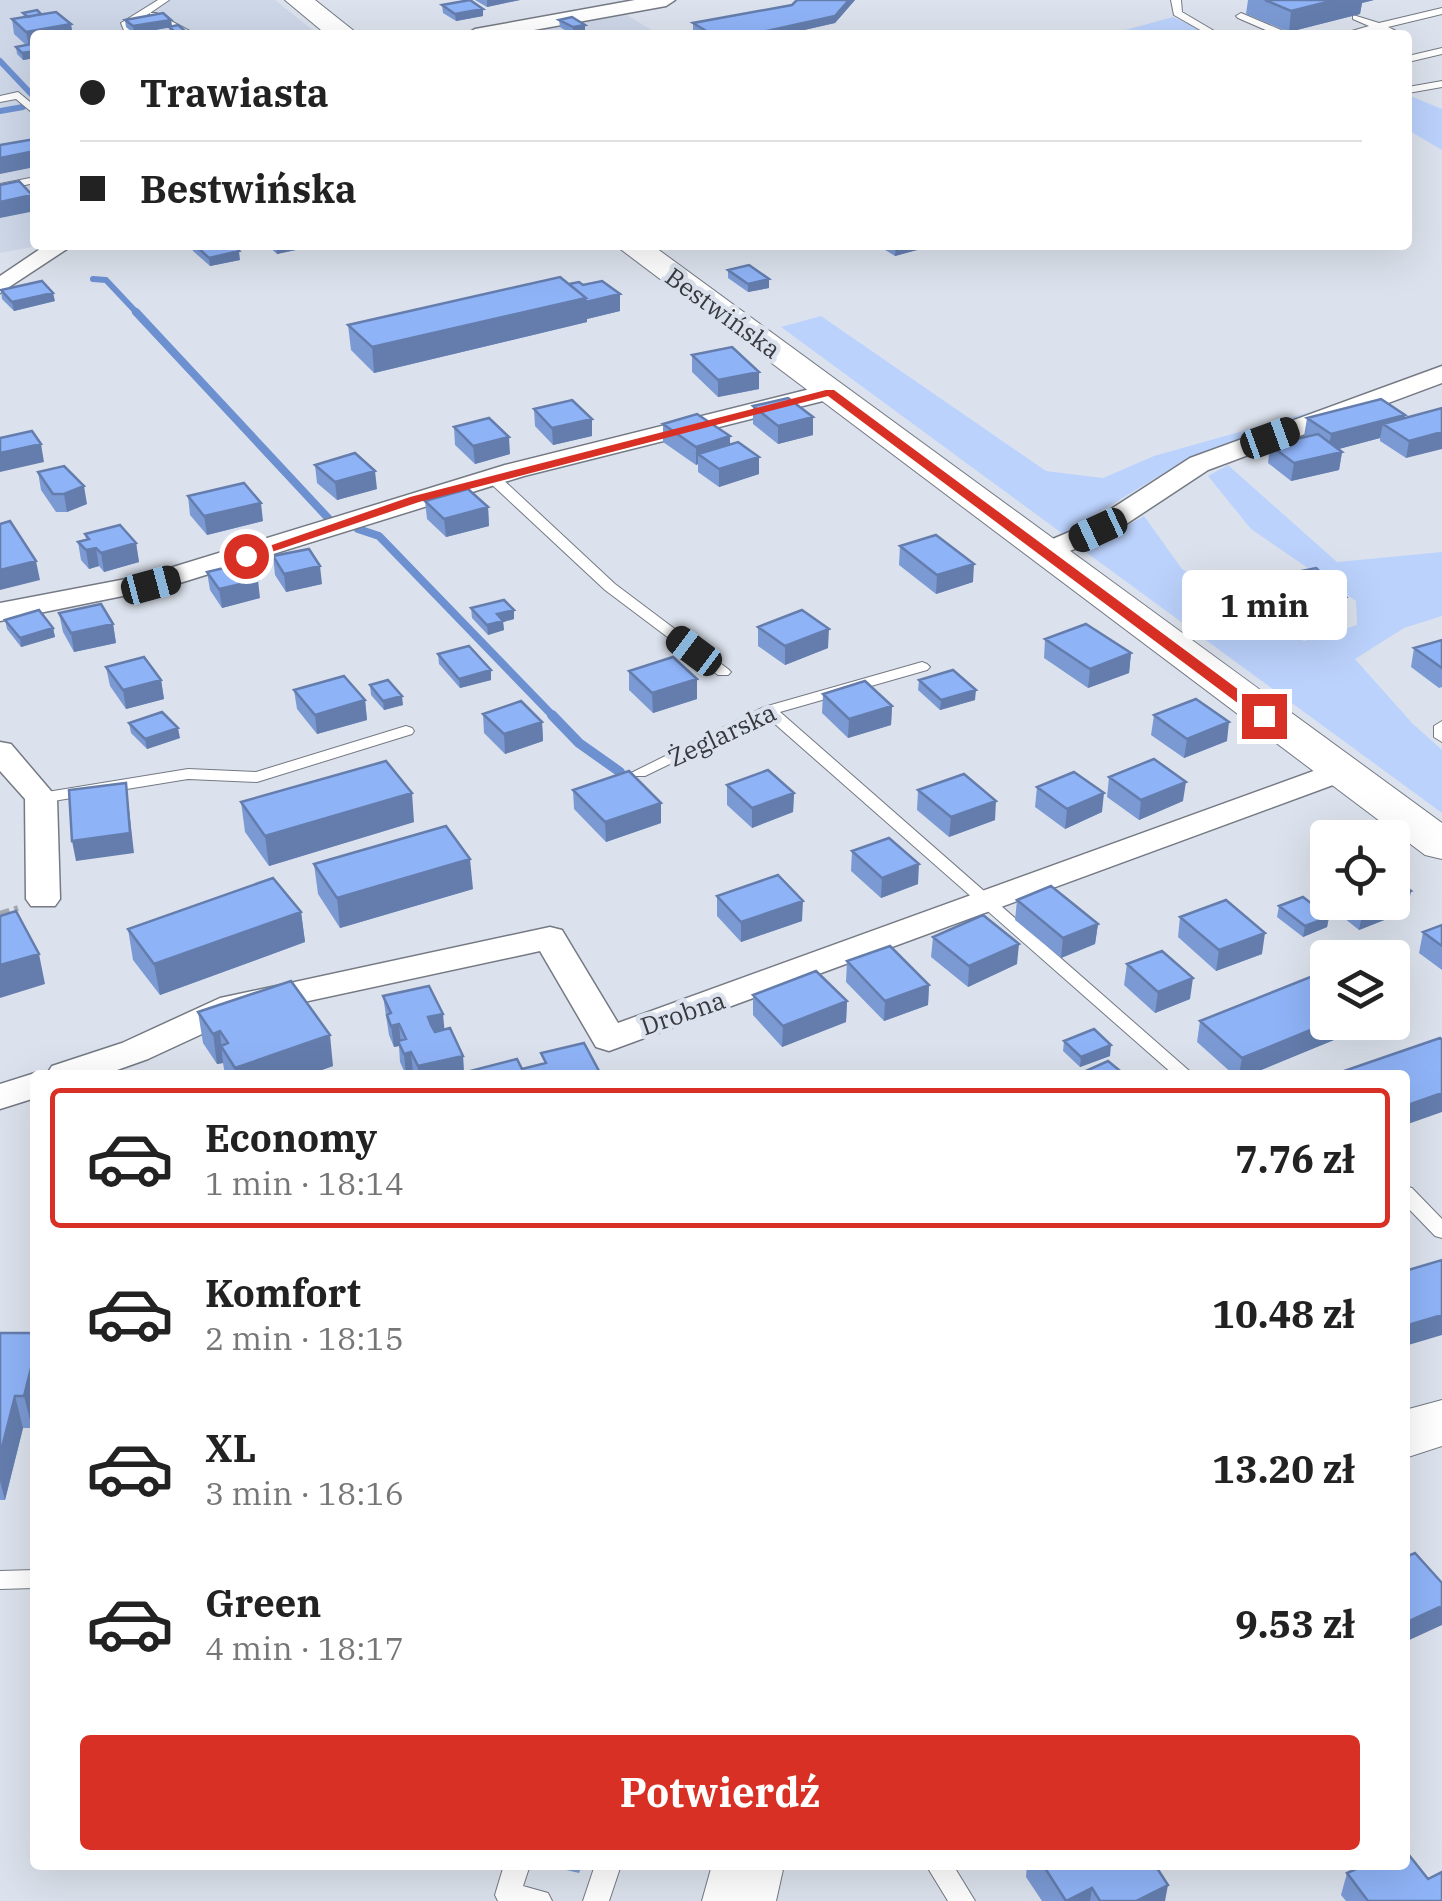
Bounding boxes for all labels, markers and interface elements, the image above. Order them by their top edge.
text: Trawiasta [140,68,329,117]
text: Bestwińska [140,164,357,213]
street label: Bestwińska [659,260,787,366]
car [1237,414,1303,462]
car [1064,504,1132,556]
route start [224,534,269,579]
car [118,563,184,607]
callout: 1 min [1182,571,1346,641]
text: 1 min [1220,584,1309,626]
car [661,621,727,681]
route end [1242,694,1287,739]
street label: Żeglarska [662,695,781,774]
map controls [1310,820,1410,1040]
button: locate [1310,820,1410,920]
button: layers [1310,940,1410,1040]
street label: Drobna [636,983,730,1042]
icon: car [85,1113,175,1203]
text: Economy [205,1113,377,1162]
text: 7.76 zł [1235,1134,1355,1183]
text: 1 min · 18:14 [205,1162,404,1204]
icon: car [85,1268,175,1358]
text: Komfort [205,1268,361,1317]
text: 10.48 zł [1212,1289,1355,1338]
text: 2 min · 18:15 [205,1317,404,1359]
icon: car [85,1423,175,1513]
text: XL [205,1423,256,1472]
text: 13.20 zł [1212,1444,1355,1493]
text: 3 min · 18:16 [205,1472,404,1514]
icon: car [85,1578,175,1668]
text: Green [205,1578,321,1627]
text: 9.53 zł [1235,1599,1355,1648]
text: 4 min · 18:17 [205,1627,404,1669]
button: Potwierdź [80,1735,1360,1850]

